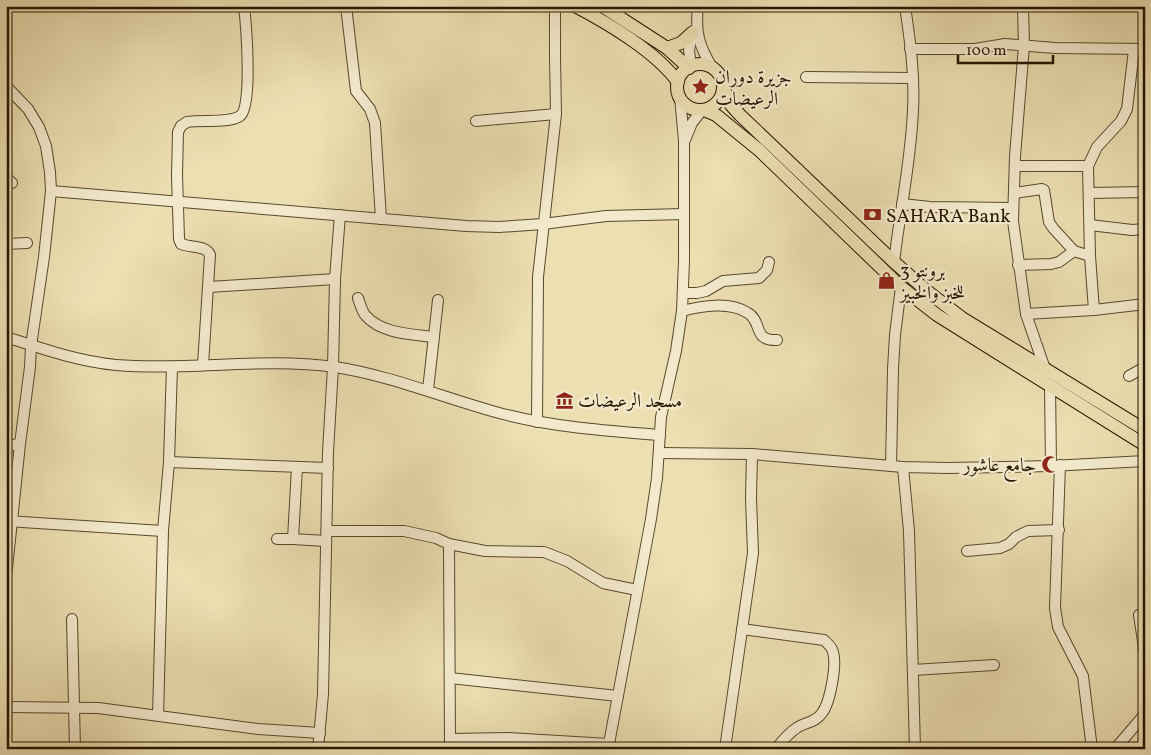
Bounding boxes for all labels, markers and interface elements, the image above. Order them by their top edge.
scale bar [958,32,1054,64]
text: 100 m [966,41,1006,62]
place label: جزيرة دوران الرعيضات [715,65,792,113]
place icon: جزيرة دوران الرعيضات [691,77,711,97]
place label: SAHARA Bank [886,204,1011,230]
bank icon: SAHARA Bank [862,205,882,225]
place label: برونتو 3 للخبز والخبيز [898,259,965,307]
shop icon: برونتو 3 للخبز والخبيز [876,271,896,291]
place label: مسجد الرعيضات [578,389,682,415]
museum icon: مسجد الرعيضات [554,390,574,410]
place label: جامع عاشور [961,453,1036,482]
mosque icon: جامع عاشور [1040,454,1060,474]

